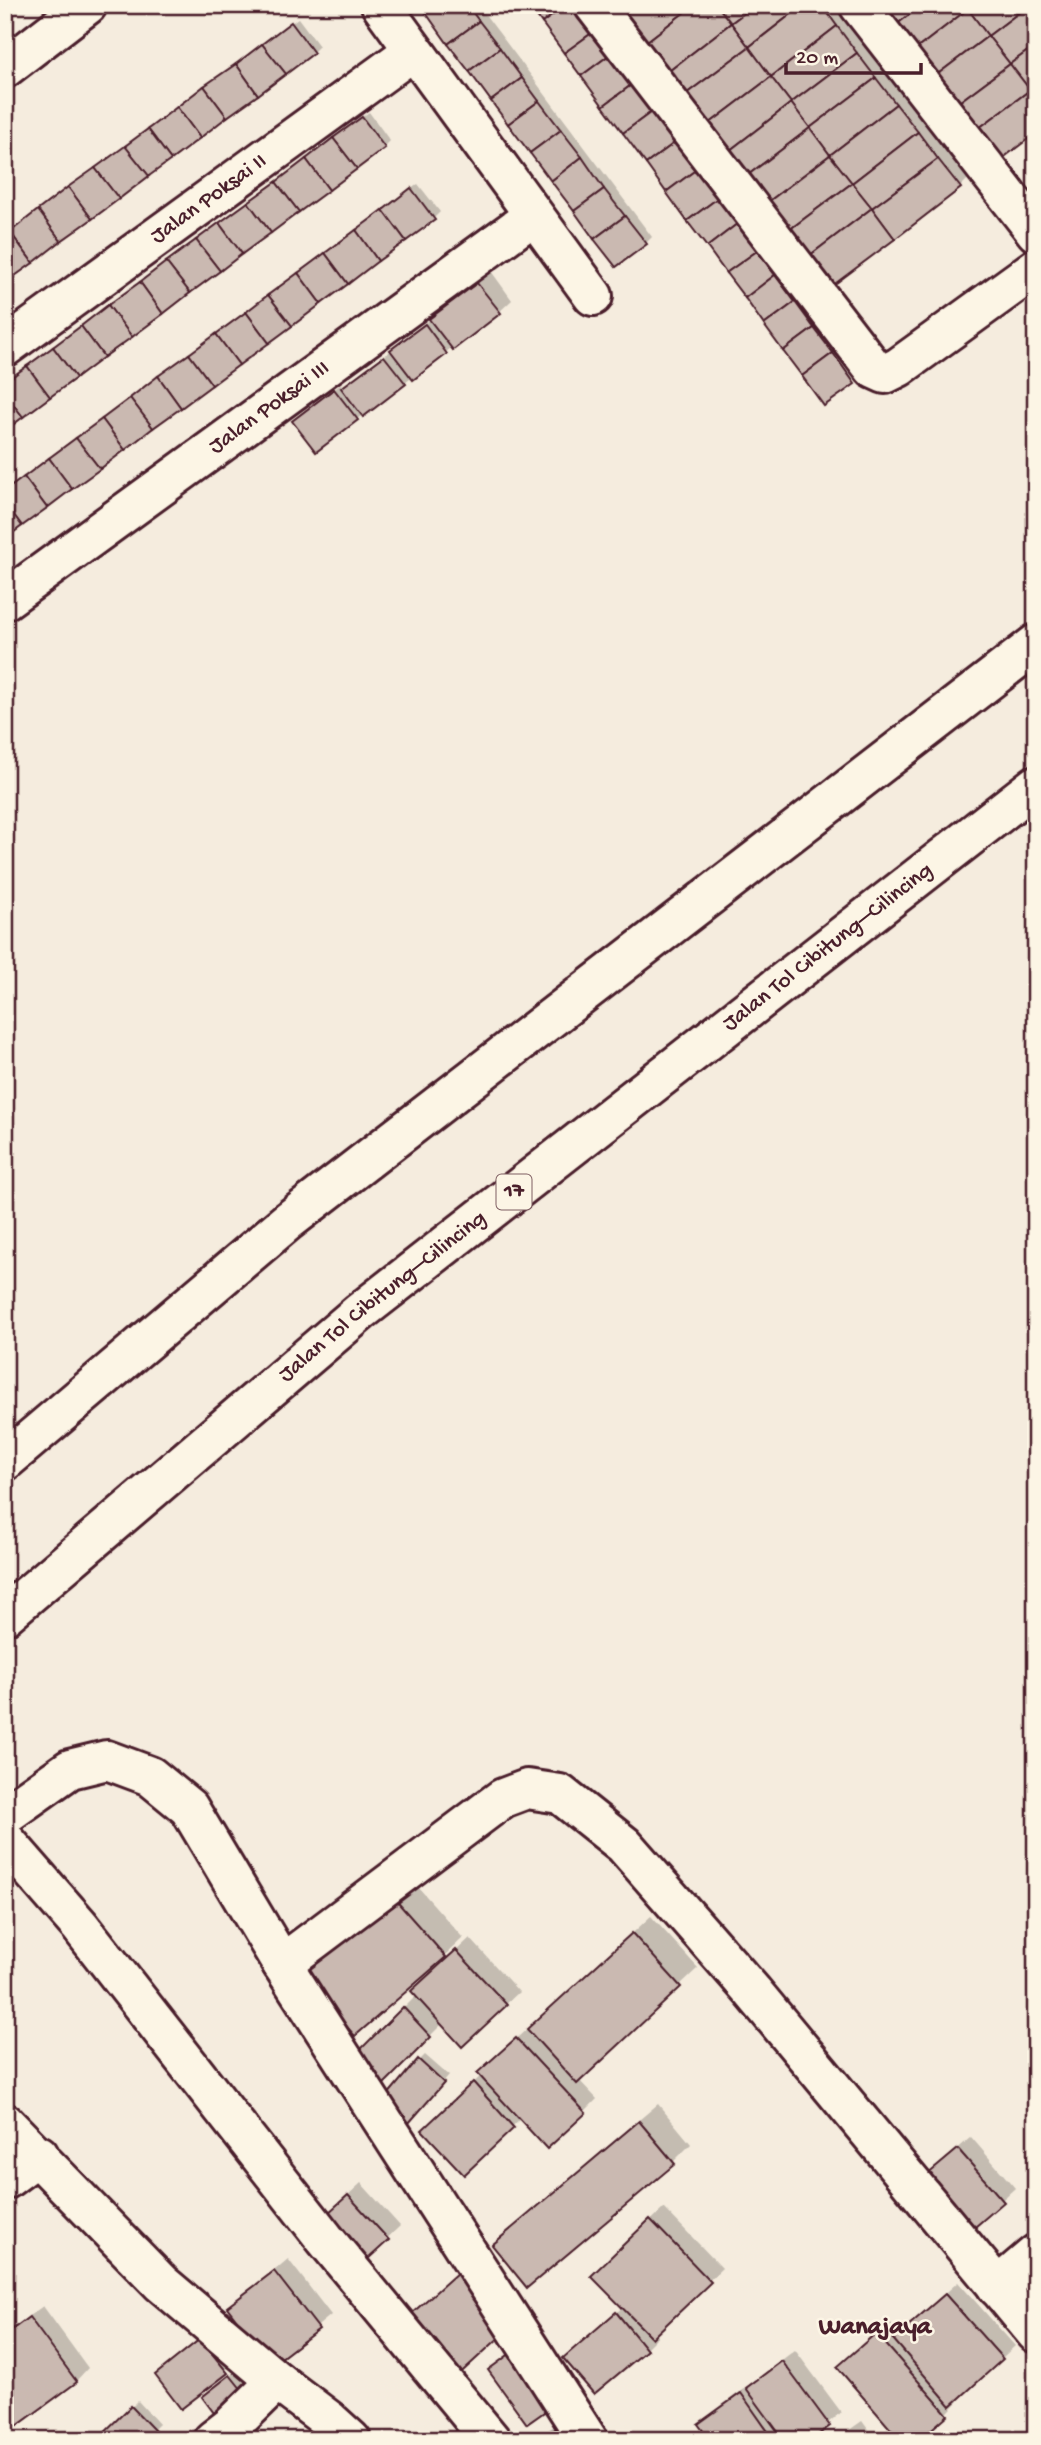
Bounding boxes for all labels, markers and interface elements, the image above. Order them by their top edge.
scale bar [786,32,920,76]
text: 20 m [796,47,838,72]
street label: Jalan Poksai II [146,148,272,250]
street label: Jalan Poksai III [204,355,335,460]
street label: Jalan Tol Cibitung–Cilincing [718,857,938,1037]
road number: 17 [496,1174,532,1210]
street label: Jalan Tol Cibitung–Cilincing [274,1205,492,1389]
district label: Wanajaya [818,2313,933,2344]

